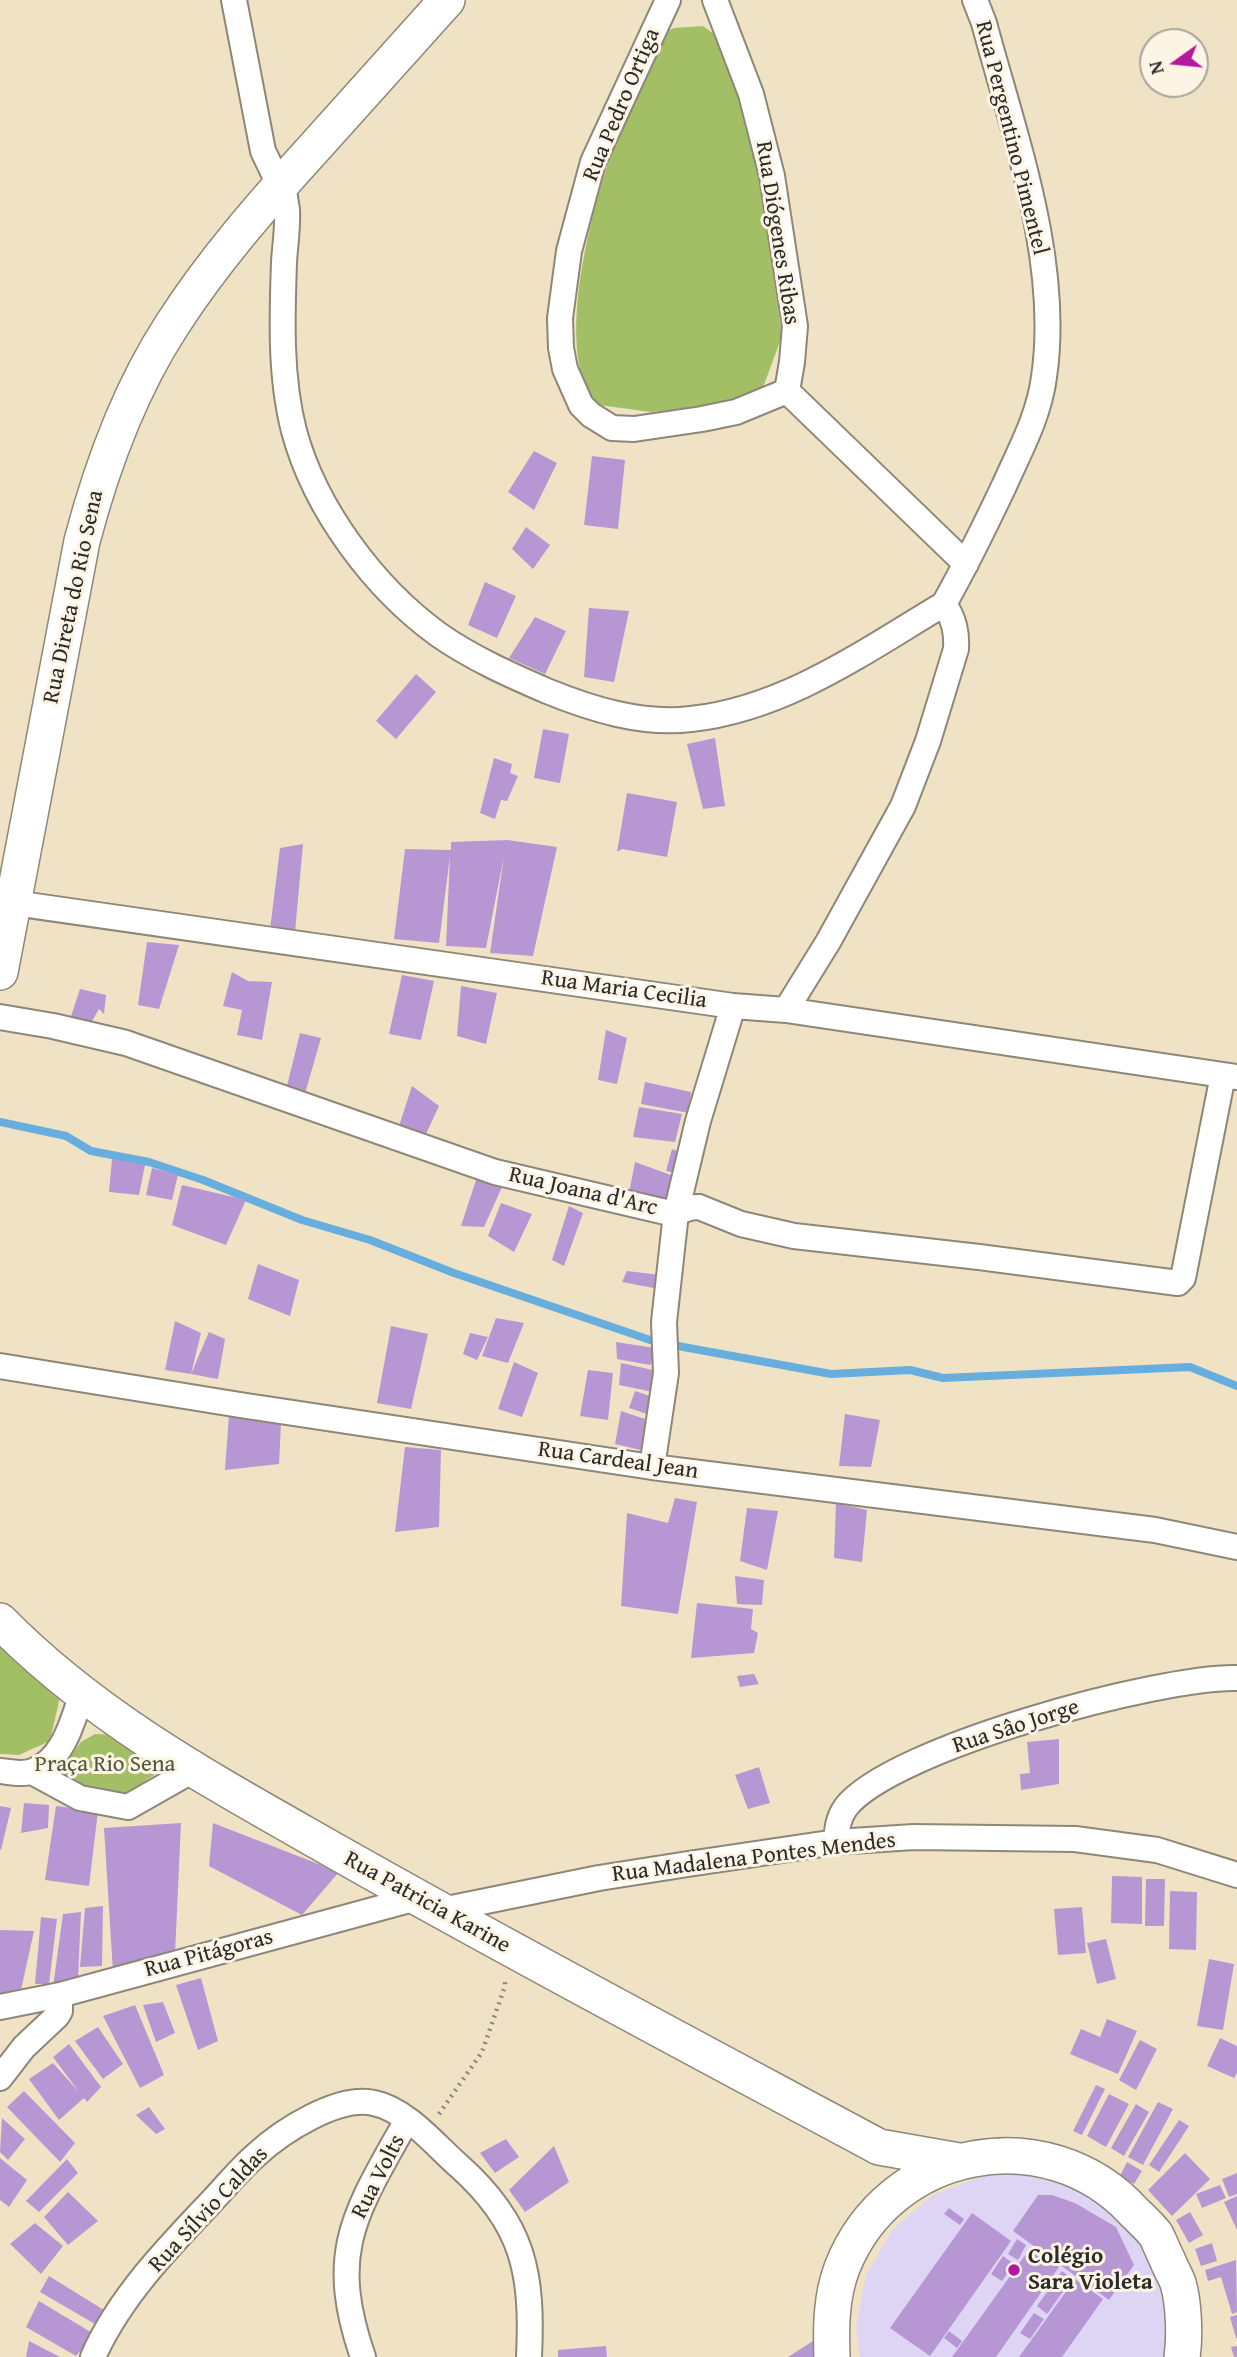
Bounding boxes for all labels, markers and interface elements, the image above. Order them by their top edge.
street label: Rua Pergentino Pimentel [969,18,1053,258]
street label: Rua Pedro Ortiga [577,24,667,186]
north arrow [1139,28,1209,98]
text: N [1140,58,1171,78]
street label: Rua Diógenes Ribas [749,139,805,327]
street label: Rua Direta do Rio Sena [38,488,110,706]
street label: Rua Maria Cecilia [539,965,709,1015]
street label: Rua Joana d'Arc [506,1161,660,1223]
street label: Rua Cardeal Jean [536,1436,700,1486]
street label: Rua Sâo Jorge [949,1694,1083,1760]
park label: Praça Rio Sena [35,1751,175,1779]
street label: Rua Madalena Pontes Mendes [611,1827,897,1889]
street label: Rua Patricia Karine [339,1846,515,1960]
street label: Rua Pitágoras [142,1924,276,1984]
street label: Rua Volts [346,2130,412,2224]
street label: Rua Sílvio Caldas [143,2141,275,2279]
place label: Colégio Sara Violeta [1028,2243,1153,2297]
marker: Colégio Sara Violeta [1006,2262,1022,2278]

